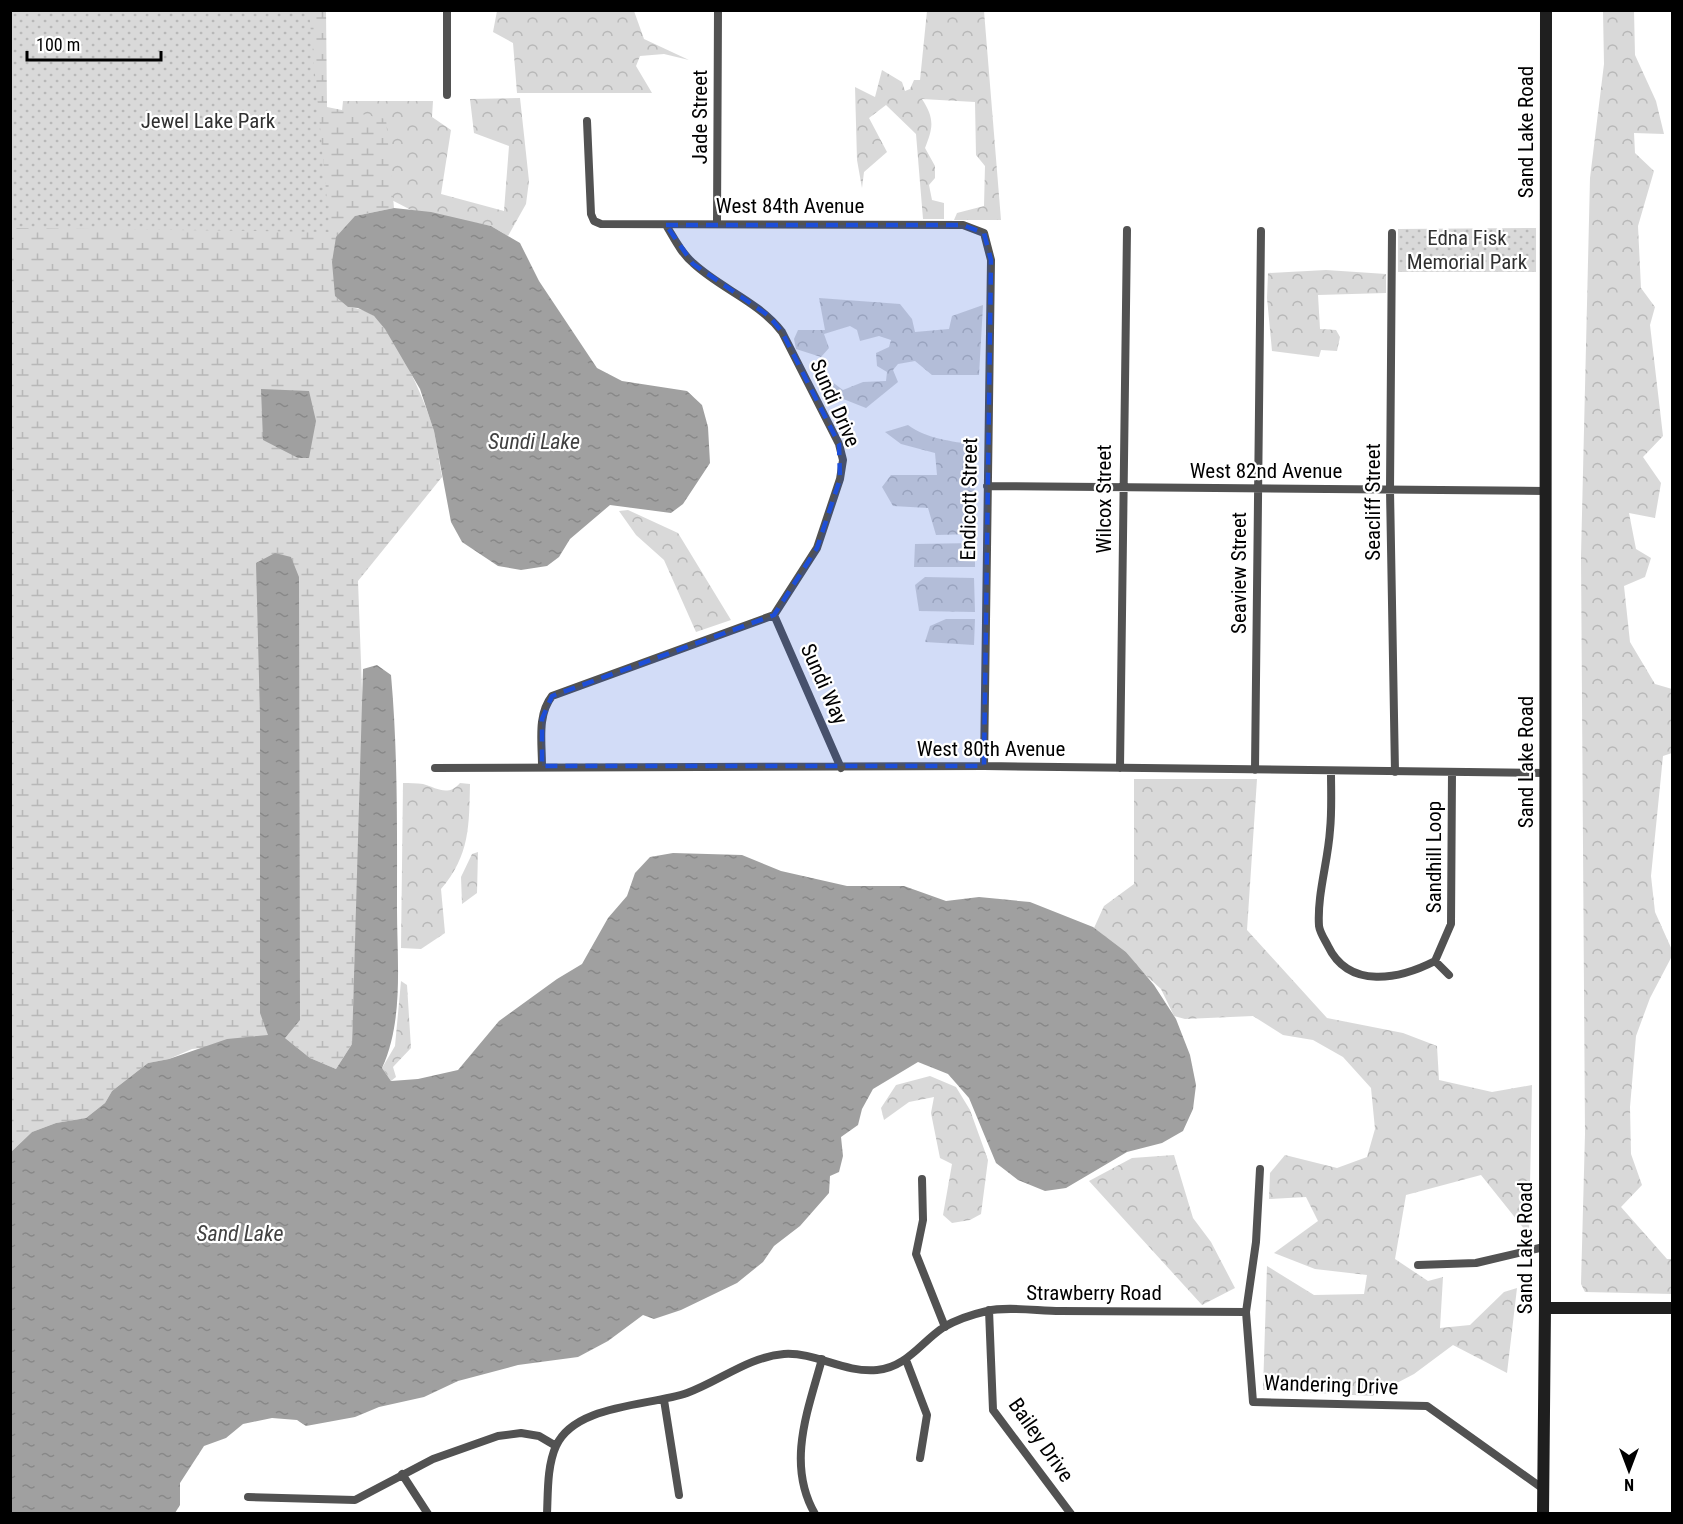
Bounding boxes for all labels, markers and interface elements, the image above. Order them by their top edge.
scale bar [27,24,160,62]
text: 100 m [36,34,80,55]
street label: Sand Lake Road [1514,66,1538,198]
street label: Jade Street [688,70,712,164]
park label: Jewel Lake Park [141,109,276,133]
street label: West 84th Avenue [716,194,864,218]
park label: Edna Fisk Memorial Park [1407,226,1528,274]
street label: Sundi Drive [805,356,865,451]
water label: Sundi Lake [488,429,580,454]
street label: Endicott Street [956,438,982,560]
street label: Seacliff Street [1361,443,1385,561]
street label: Wilcox Street [1092,445,1116,553]
street label: West 82nd Avenue [1190,459,1343,483]
street label: Seaview Street [1227,512,1251,634]
street label: Sundi Way [796,640,852,728]
street label: Sand Lake Road [1514,696,1538,828]
street label: West 80th Avenue [917,737,1065,761]
street label: Sandhill Loop [1422,801,1446,913]
street label: Sand Lake Road [1513,1182,1537,1314]
water label: Sand Lake [196,1221,284,1246]
street label: Strawberry Road [1026,1281,1162,1305]
street label: Wandering Drive [1263,1371,1399,1399]
street label: Bailey Drive [1004,1394,1079,1486]
north arrow [1599,1440,1659,1500]
text: N [1624,1475,1634,1494]

